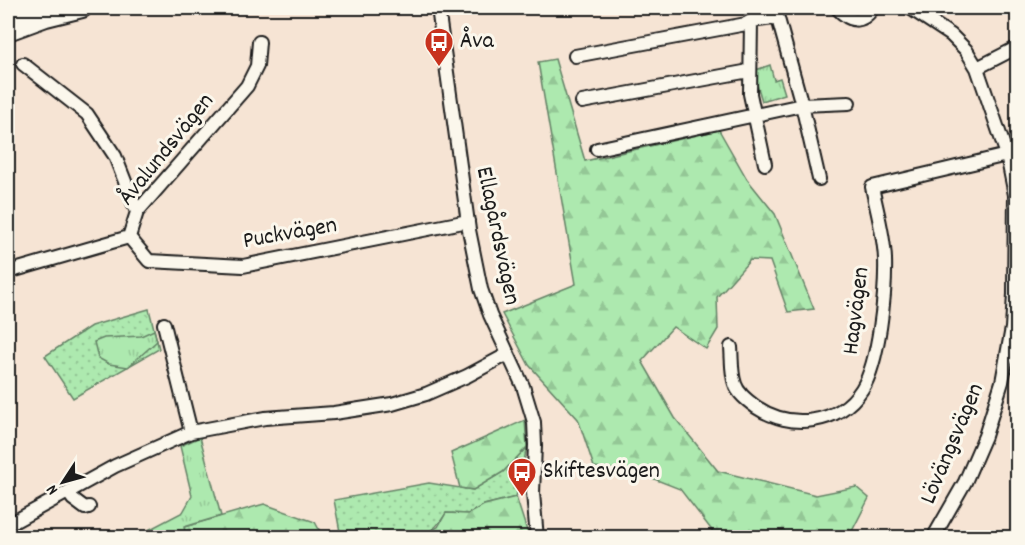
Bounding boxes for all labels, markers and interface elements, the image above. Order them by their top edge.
place label: Åva [460,25,494,59]
bus stop icon: Åva [423,26,455,68]
street label: Åvalundsvägen [111,86,223,214]
street label: Ellagårdsvägen [466,164,528,308]
street label: Puckvägen [240,209,340,259]
street label: Hagvägen [835,265,879,357]
street label: Lövängsvägen [912,378,994,510]
north arrow [33,452,93,512]
place label: Skiftesvägen [543,455,660,489]
bus stop icon: Skiftesvägen [506,456,538,498]
text: N [41,479,65,499]

